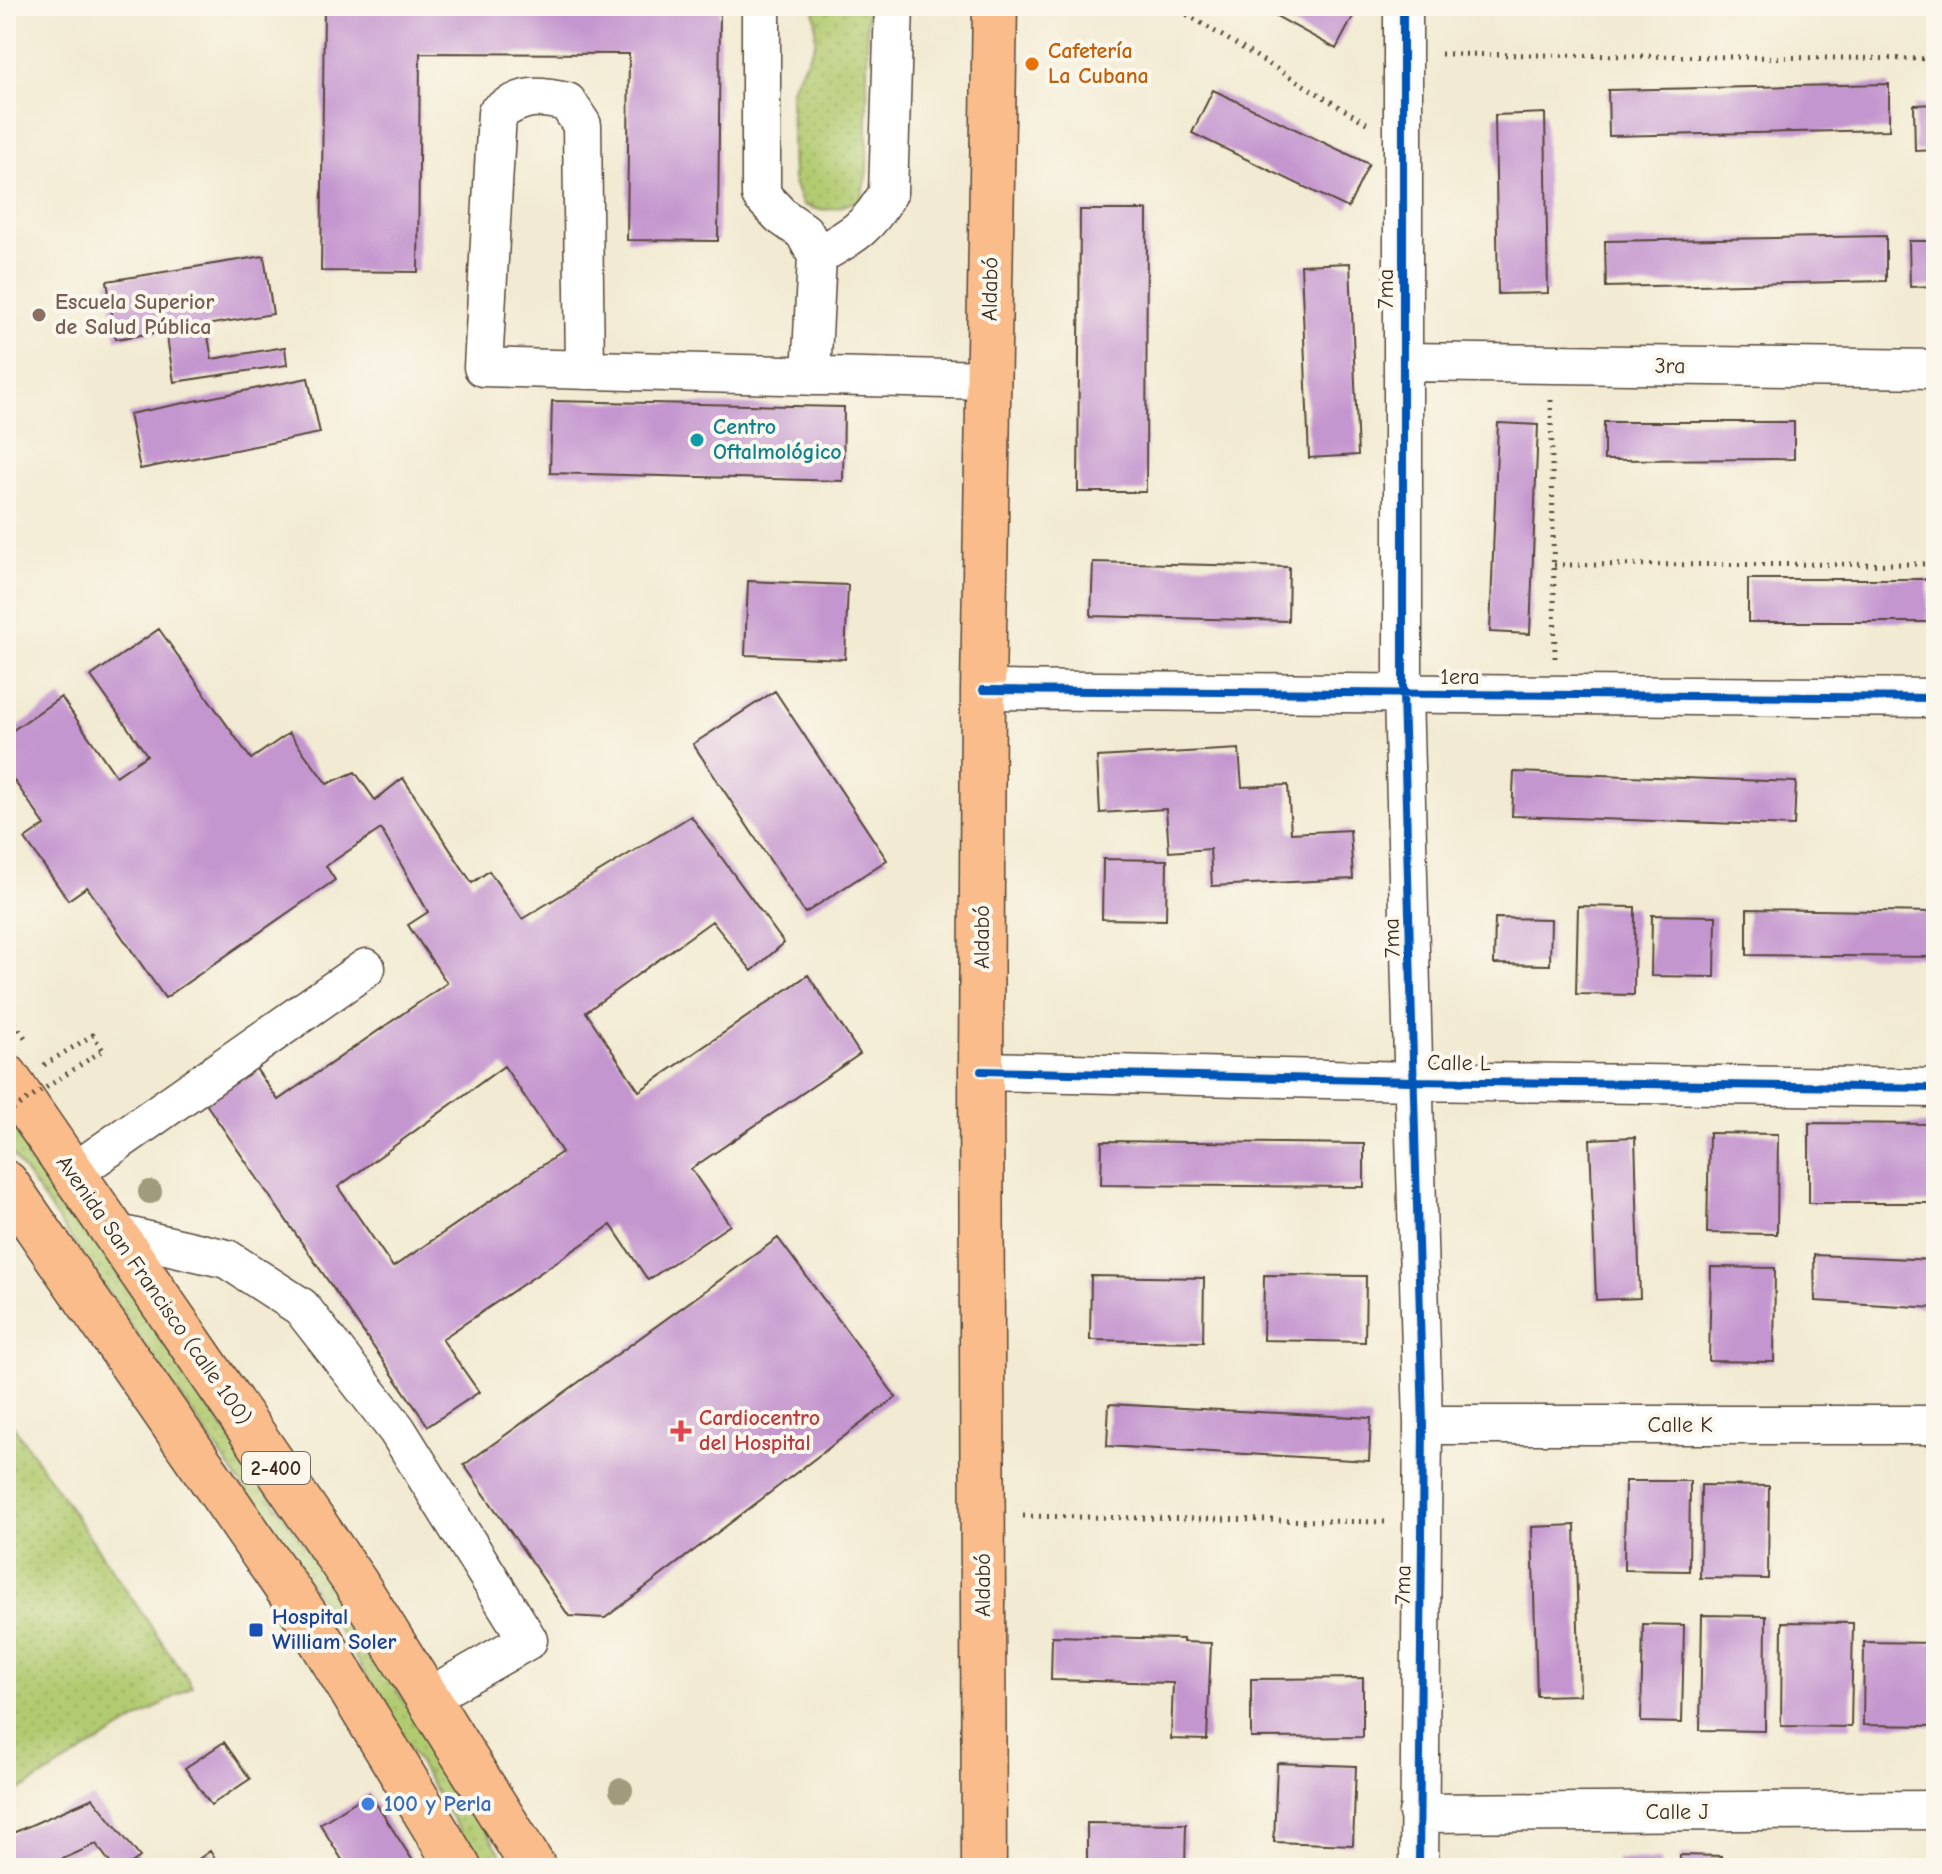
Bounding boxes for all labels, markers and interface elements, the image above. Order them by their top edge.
place label: Cafetería La Cubana [1048,38,1149,89]
marker: Cafetería La Cubana [1023,55,1041,73]
street label: Aldabó [976,257,1004,321]
street label: 7ma [1373,269,1399,309]
place label: Escuela Superior de Salud Pública [55,289,214,340]
marker: Escuela Superior de Salud Pública [30,306,48,324]
street label: 3ra [1654,353,1686,379]
place label: Centro Oftalmológico [713,414,842,465]
marker: Centro Oftalmológico [688,431,706,449]
street label: 1era [1440,664,1480,690]
street label: Aldabó [969,905,995,969]
street label: 7ma [1378,918,1406,958]
street label: Calle L [1427,1049,1491,1077]
street label: Avenida San Francisco (calle 100) [51,1150,257,1430]
place label: Cardiocentro del Hospital [699,1405,820,1456]
street label: Calle K [1647,1412,1713,1438]
marker: Cardiocentro del Hospital [670,1420,692,1442]
road number: 2-400 [242,1452,310,1484]
street label: Aldabó [970,1553,996,1617]
street label: 7ma [1390,1565,1416,1605]
place label: Hospital William Soler [272,1604,397,1655]
marker: Hospital William Soler [247,1621,265,1639]
place label: 100 y Perla [384,1791,492,1817]
marker: 100 y Perla [359,1795,377,1813]
street label: Calle J [1646,1799,1708,1825]

